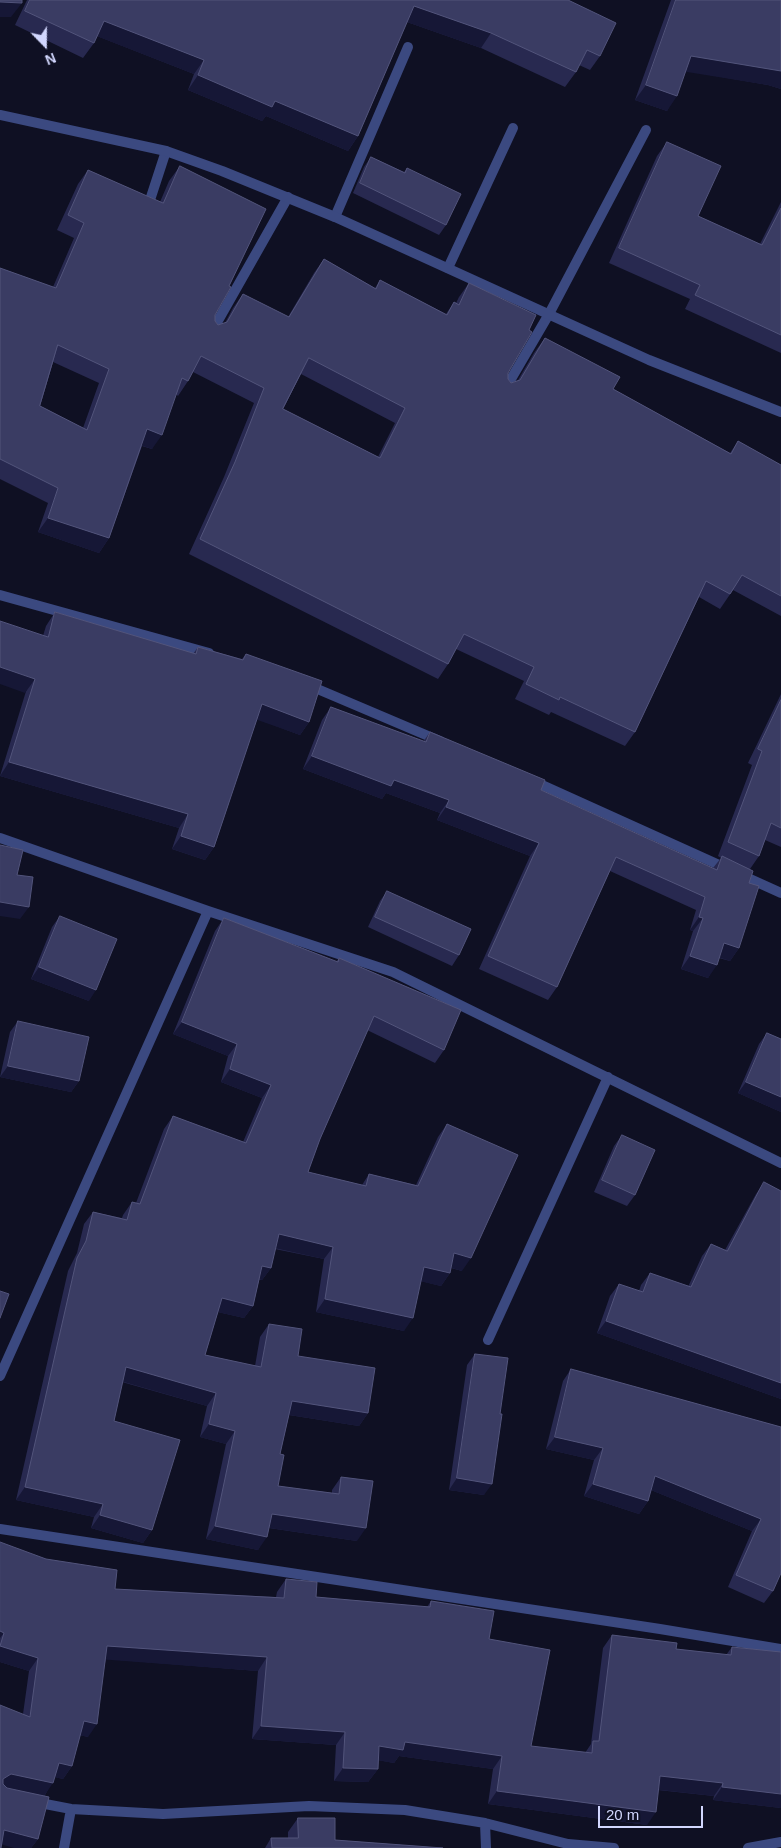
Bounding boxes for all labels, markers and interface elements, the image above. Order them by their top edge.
north arrow [20,20,70,70]
text: N [43,50,58,68]
scale bar [601,1796,706,1828]
text: 20 m [606,1806,639,1823]

